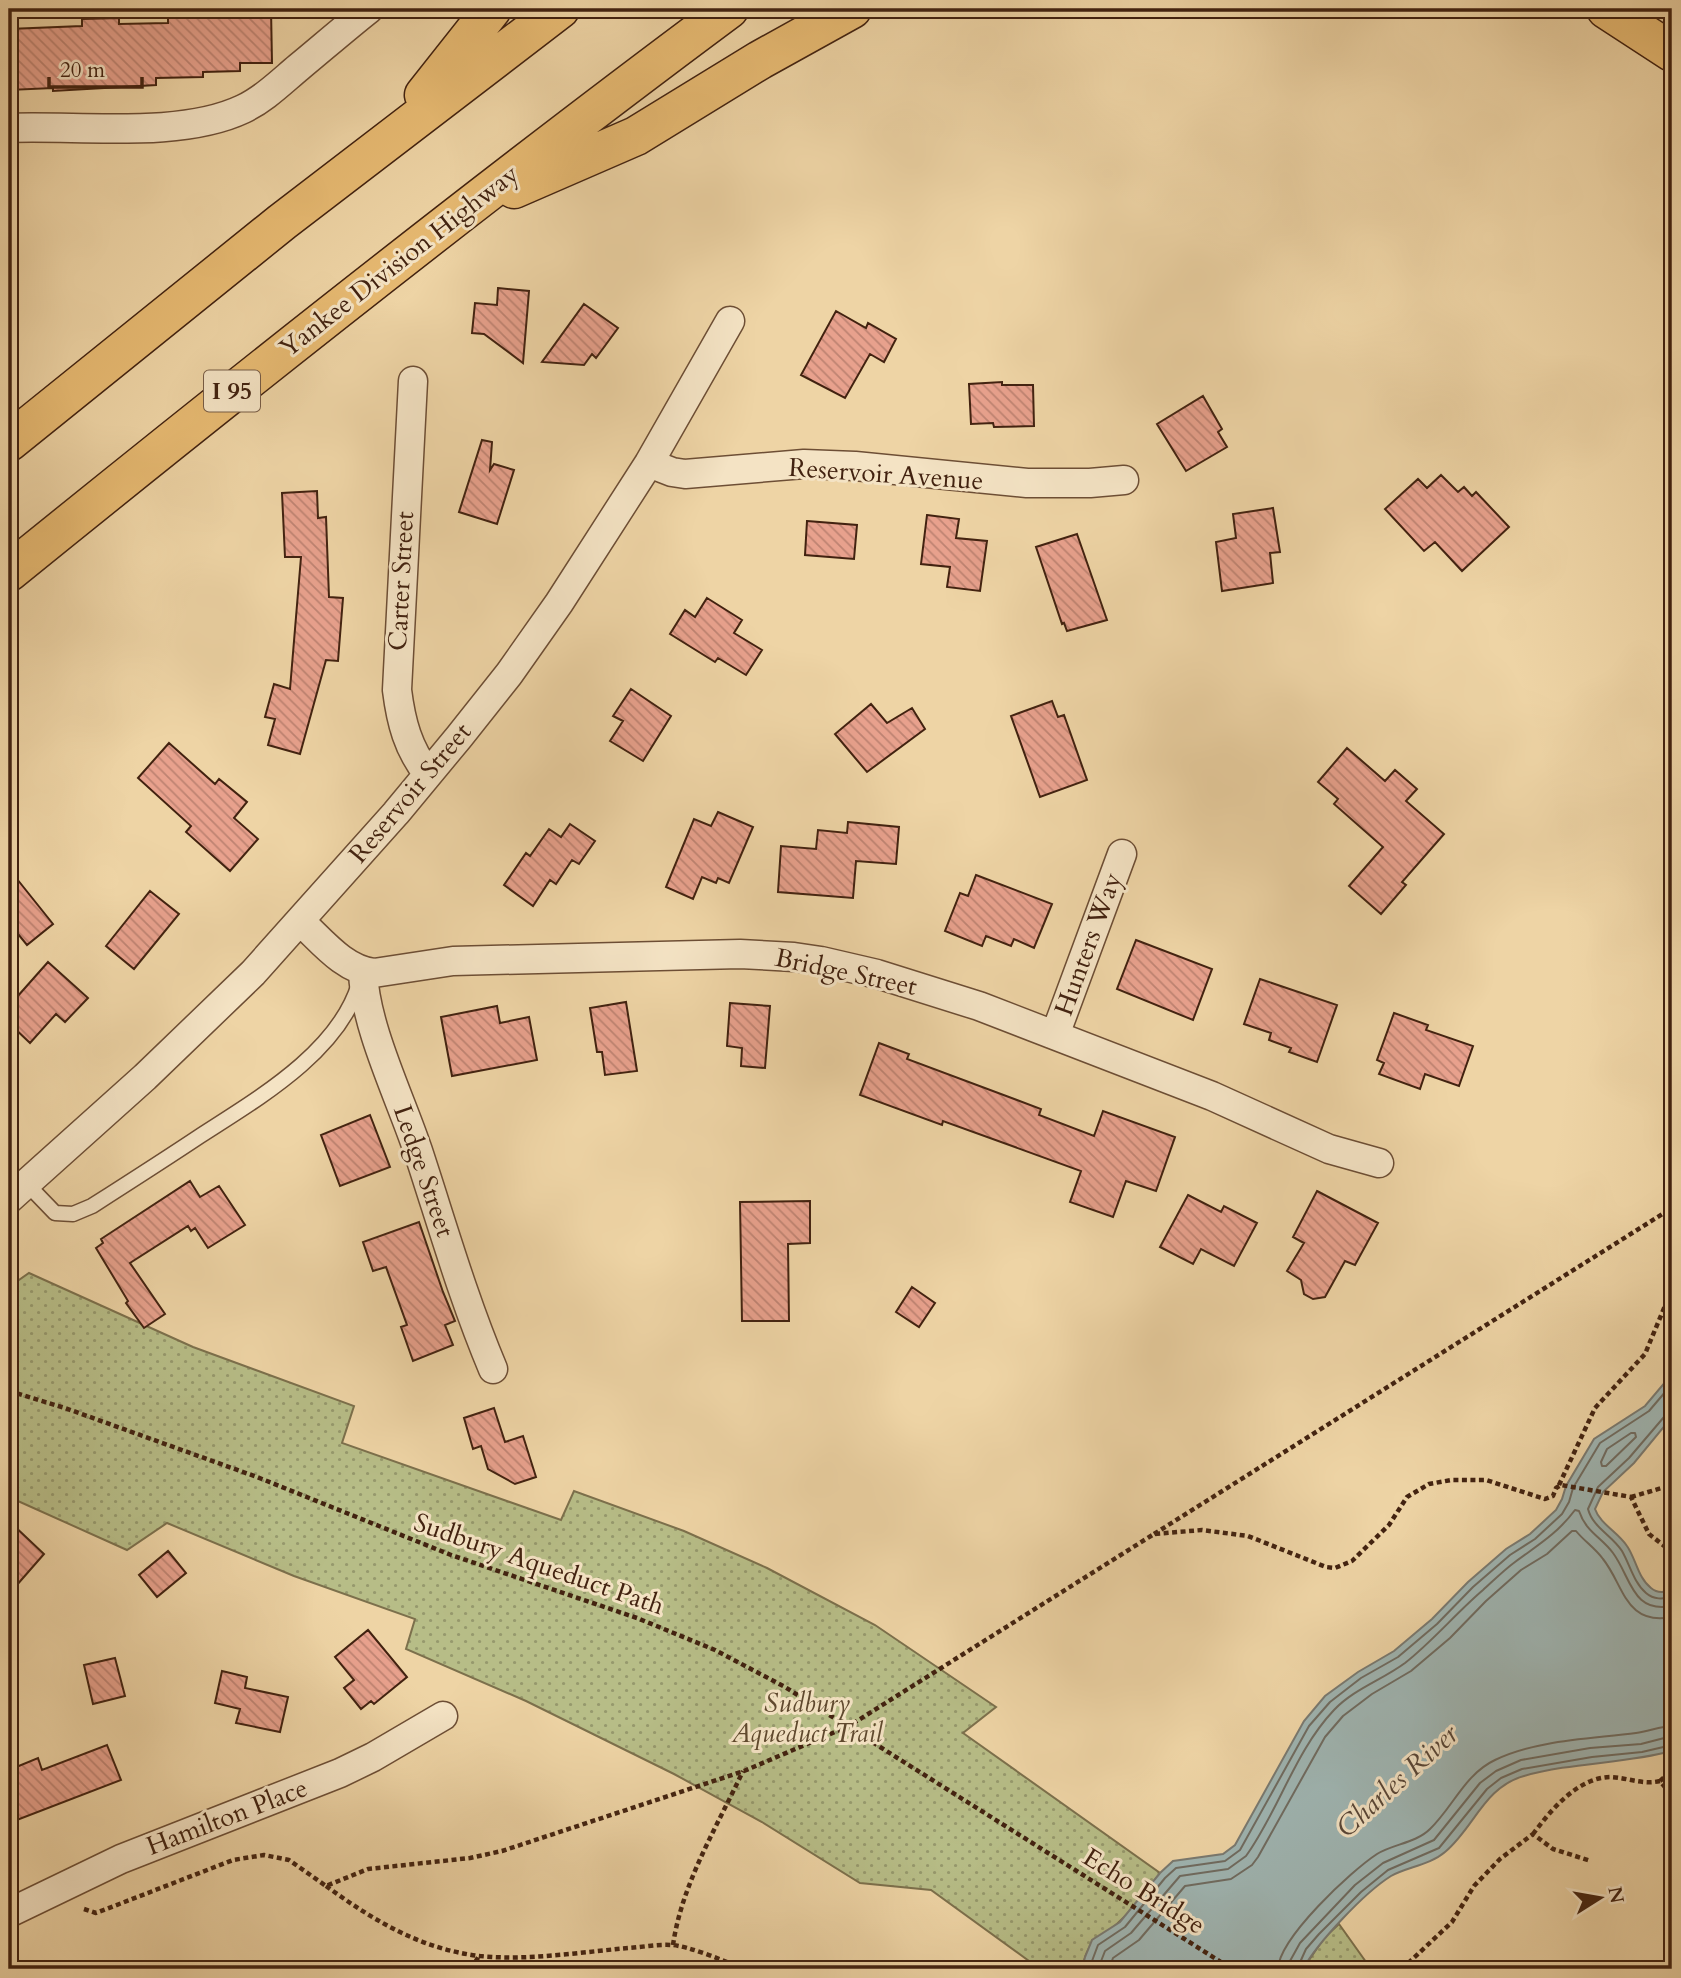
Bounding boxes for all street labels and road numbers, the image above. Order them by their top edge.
street label: Yankee Division Highway [272,156,526,365]
road number: I 95 [204,370,260,412]
street label: Reservoir Avenue [787,450,985,498]
street label: Carter Street [380,510,422,652]
street label: Reservoir Street [341,715,479,871]
street label: Hunters Way [1046,867,1130,1020]
street label: Bridge Street [772,940,920,1004]
street label: Ledge Street [385,1100,463,1242]
street label: Sudbury Aqueduct Path [409,1505,669,1623]
street label: Hamilton Place [141,1770,313,1864]
street label: Echo Bridge [1076,1840,1212,1942]

